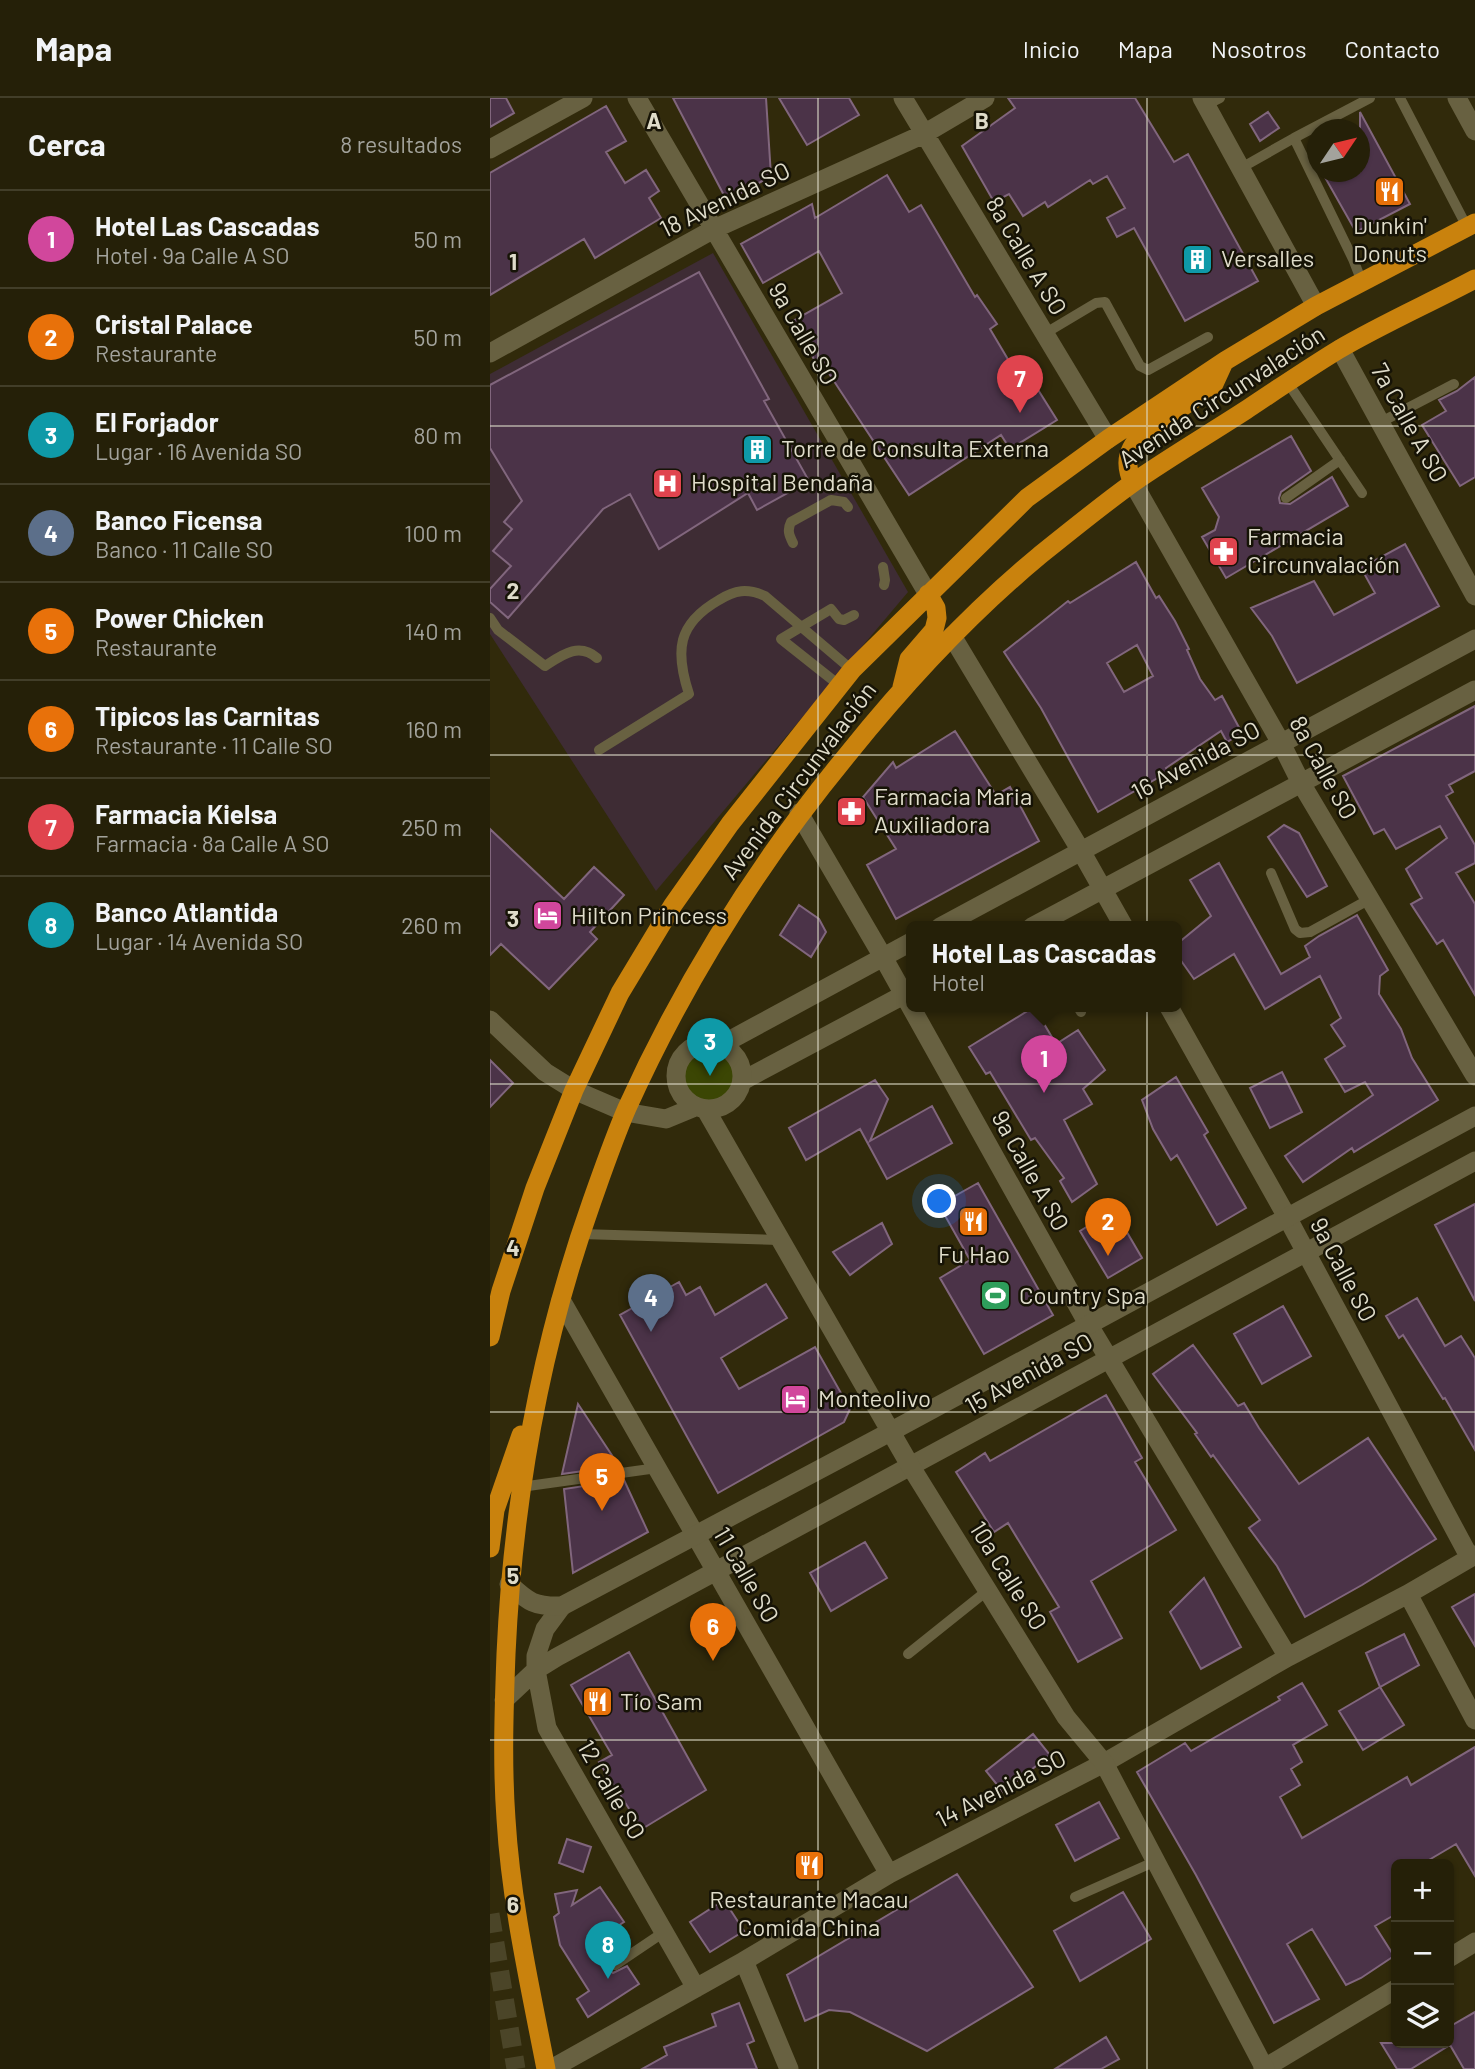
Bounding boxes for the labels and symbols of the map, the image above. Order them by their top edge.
text: A [646,106,662,134]
text: B [975,106,989,134]
north arrow [1307,119,1370,182]
street label: 18 Avenida SO [654,155,794,243]
restaurant icon: Dunkin' Donuts [1373,175,1407,209]
street label: 8a Calle A SO [981,191,1074,320]
place label: Dunkin' Donuts [1353,210,1427,267]
building icon: Versalles [1181,242,1215,276]
place label: Versalles [1221,243,1314,272]
text: 1 [509,247,517,275]
street label: 9a Calle SO [763,277,845,390]
street label: Avenida Circunvalación [1113,318,1330,473]
pin: 7 [997,355,1043,413]
street label: 7a Calle A SO [1366,358,1455,487]
building icon: Torre de Consulta Externa [741,432,775,466]
place label: Torre de Consulta Externa [781,433,1049,462]
hospital icon: Hospital Bendaña [651,466,685,500]
place label: Hospital Bendaña [691,467,873,496]
place label: Farmacia Circunvalación [1247,521,1400,578]
pharmacy icon: Farmacia Circunvalación [1207,534,1241,568]
text: 2 [507,576,519,604]
street label: Avenida Circunvalación [714,676,882,885]
street label: 8a Calle SO [1284,710,1365,824]
street label: 16 Avenida SO [1126,714,1265,806]
place label: Farmacia Maria Auxiliadora [874,781,1032,838]
pharmacy icon: Farmacia Maria Auxiliadora [834,794,868,828]
hotel icon: Hilton Princess [531,899,565,933]
place label: Hilton Princess [571,900,727,929]
text: 3 [507,904,519,932]
pin: 3 [687,1018,733,1076]
pin: 1 [1021,1035,1067,1093]
street label: 9a Calle A SO [986,1105,1076,1236]
your location [922,1184,956,1218]
pin: 2 [1085,1198,1131,1256]
restaurant icon: Fu Hao [957,1204,991,1238]
street label: 9a Calle SO [1305,1212,1384,1326]
text: 4 [506,1233,520,1261]
place label: Fu Hao [938,1239,1010,1268]
pin: 4 [628,1274,674,1332]
sports icon: Country Spa [979,1279,1013,1313]
place label: Country Spa [1019,1280,1146,1309]
street label: 15 Avenida SO [959,1326,1097,1420]
hotel icon: Monteolivo [778,1382,812,1416]
place label: Monteolivo [818,1383,931,1412]
pin: 5 [579,1453,625,1511]
street label: 10a Calle SO [964,1515,1054,1635]
street label: 11 Calle SO [708,1521,786,1627]
text: 5 [507,1561,519,1589]
pin: 6 [690,1603,736,1661]
restaurant icon: Tío Sam [580,1685,614,1719]
place label: Tío Sam [620,1686,703,1715]
street label: 12 Calle SO [572,1734,652,1844]
street label: 14 Avenida SO [930,1742,1070,1833]
restaurant icon: Restaurante Macau Comida China [792,1849,826,1883]
place label: Restaurante Macau Comida China [709,1884,909,1941]
text: 6 [507,1890,519,1918]
pin: 8 [585,1921,631,1979]

